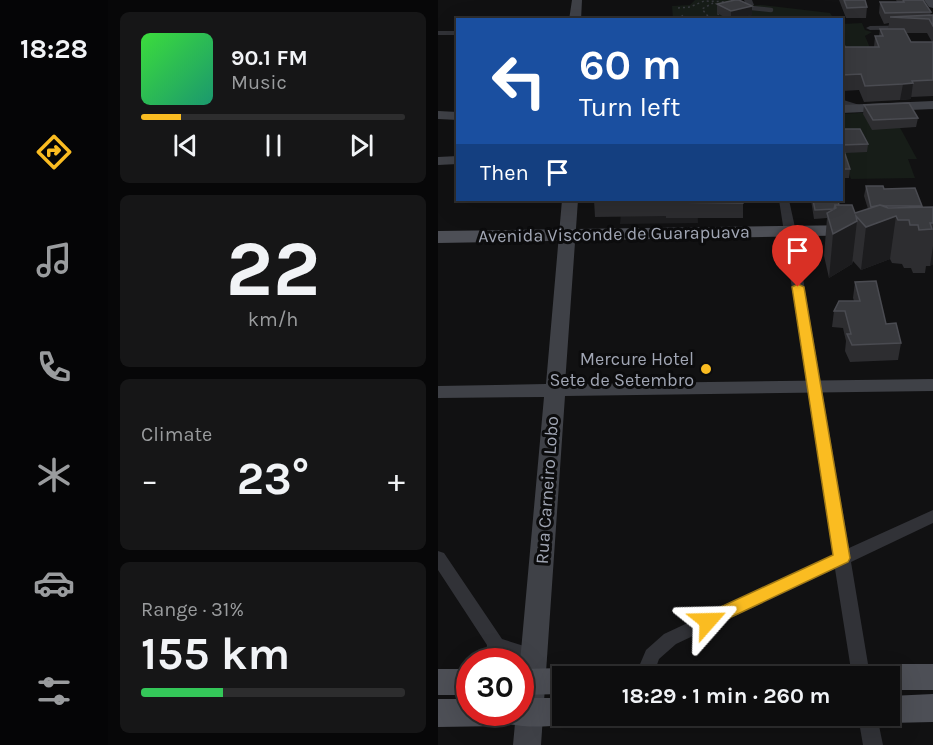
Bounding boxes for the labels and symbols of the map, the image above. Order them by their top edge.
street label: Avenida Visconde de Guarapuava [478,221,750,247]
pin [772,225,823,287]
place label: Mercure Hotel Sete de Setembro [549,348,694,391]
marker: Mercure Hotel Sete de Setembro [699,362,713,376]
street label: Rua Carneiro Lobo [531,415,563,565]
position arrow [676,589,740,653]
speed limit sign: 30 [456,648,534,726]

